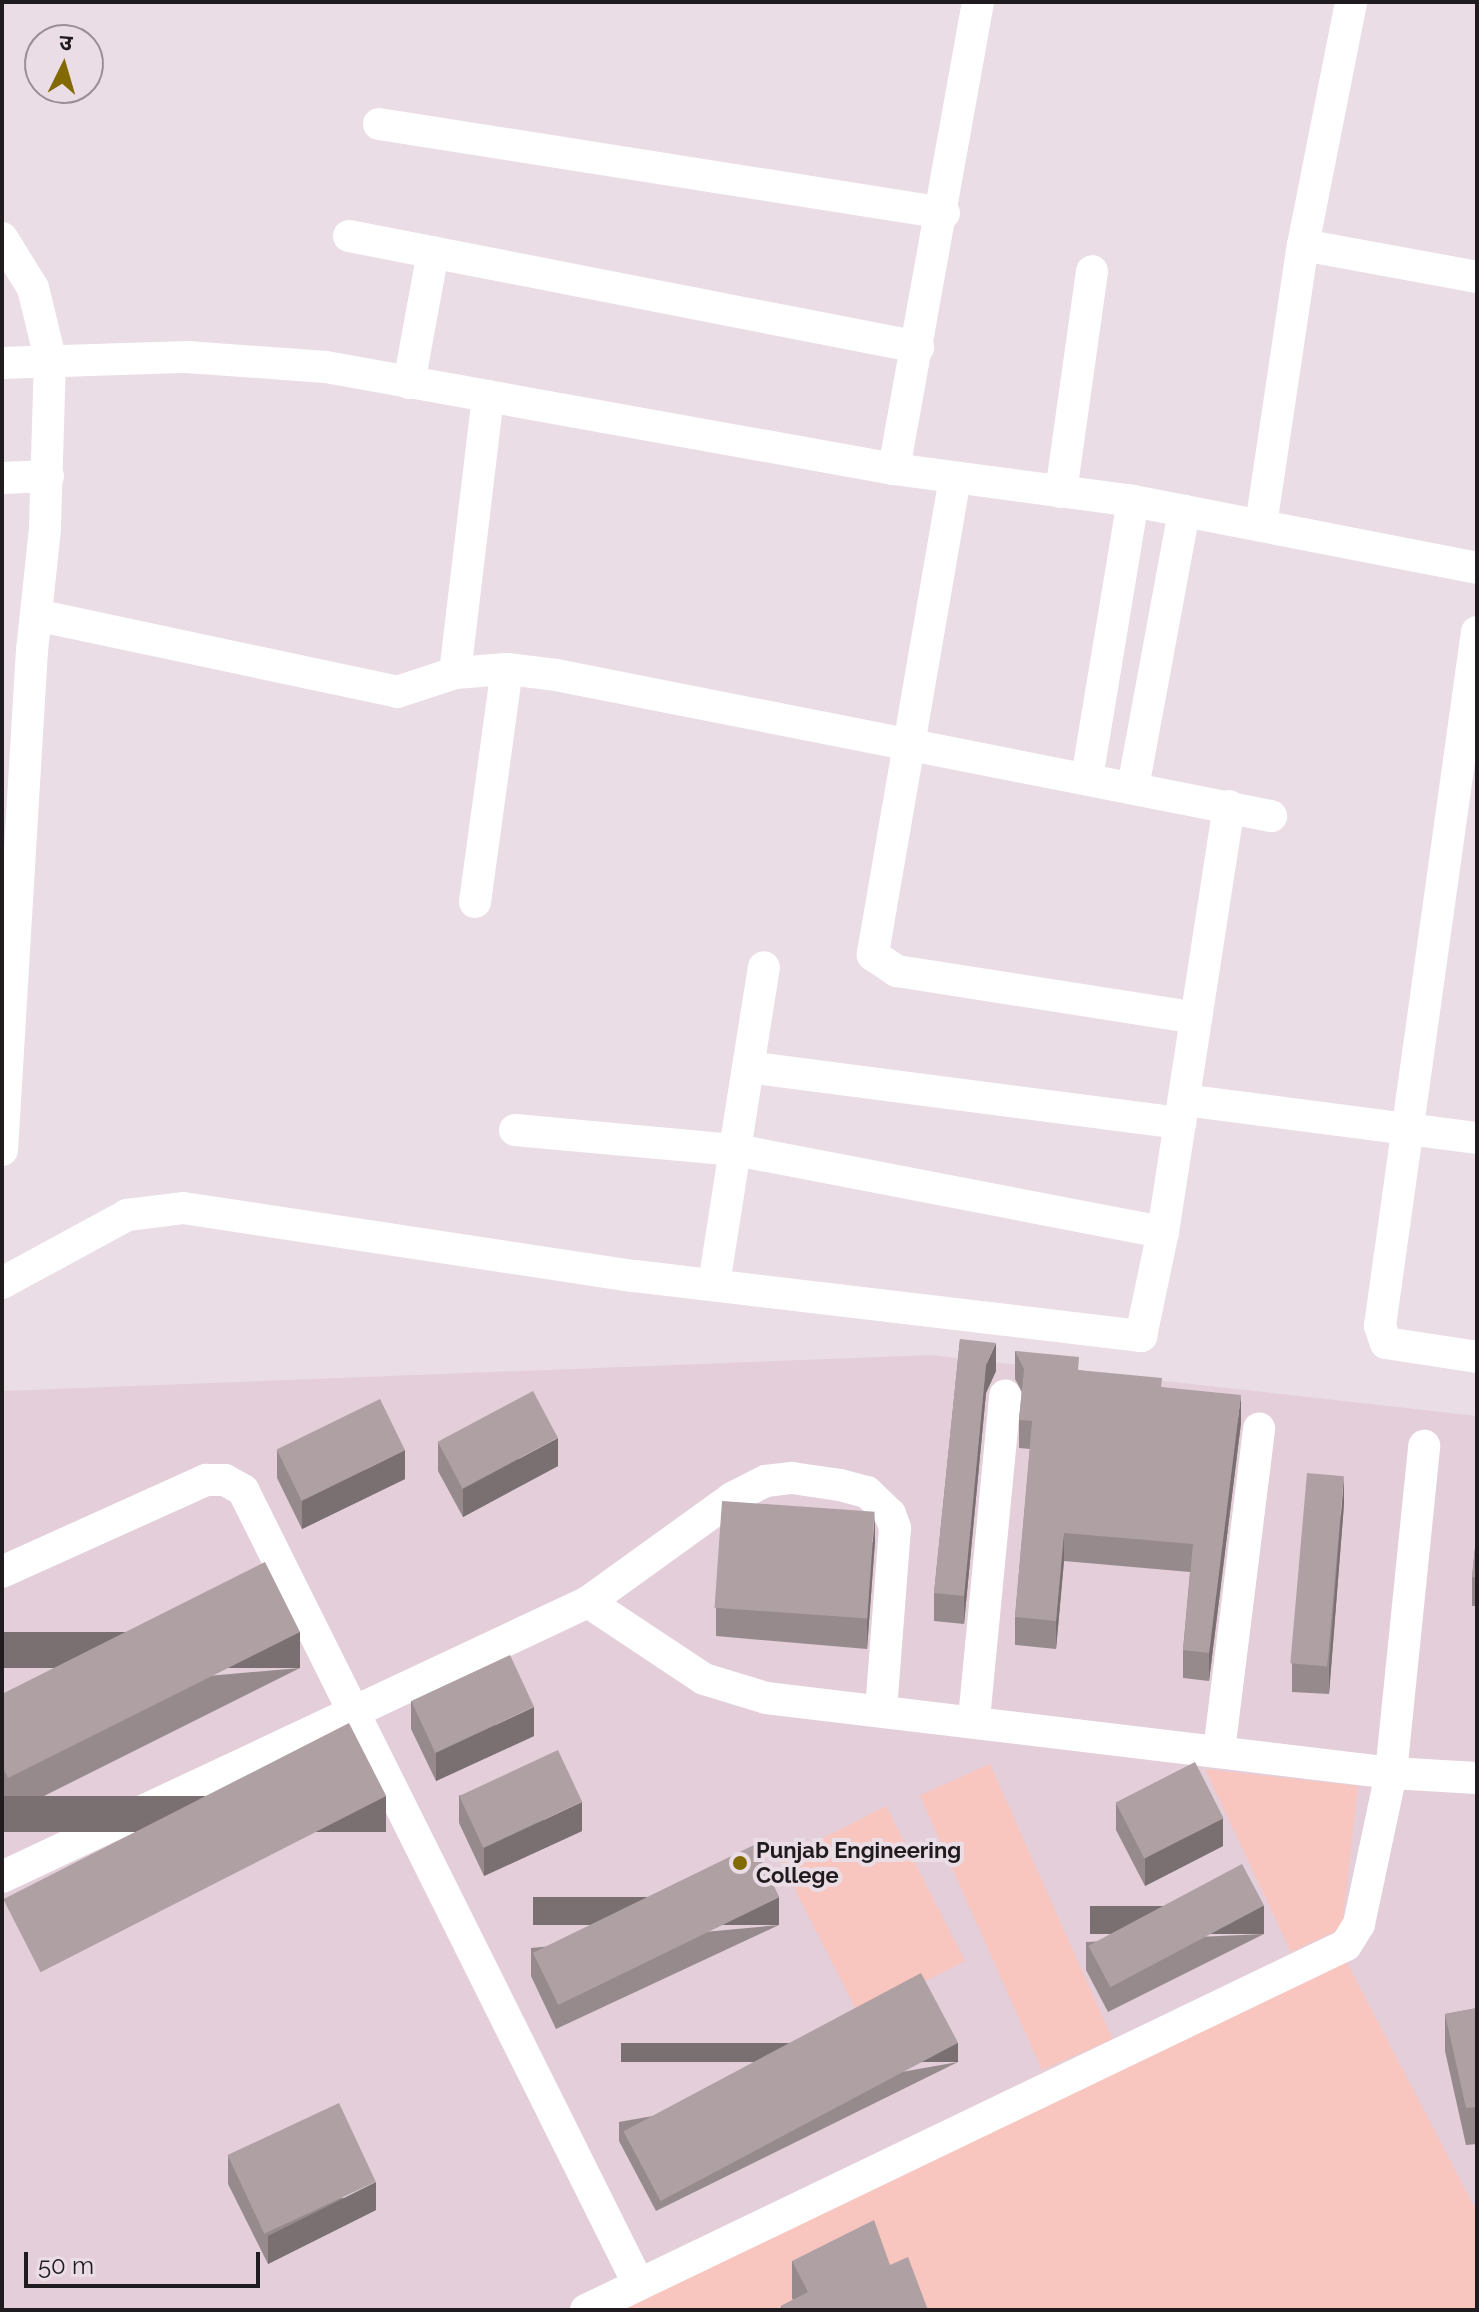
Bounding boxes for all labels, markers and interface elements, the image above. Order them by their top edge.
north arrow [24,24,104,104]
text: उ [58,29,73,56]
place label: Punjab Engineering College [756,1837,961,1888]
marker: Punjab Engineering College [731,1854,749,1872]
scale bar [28,2236,264,2286]
text: 50 m [38,2251,94,2280]

